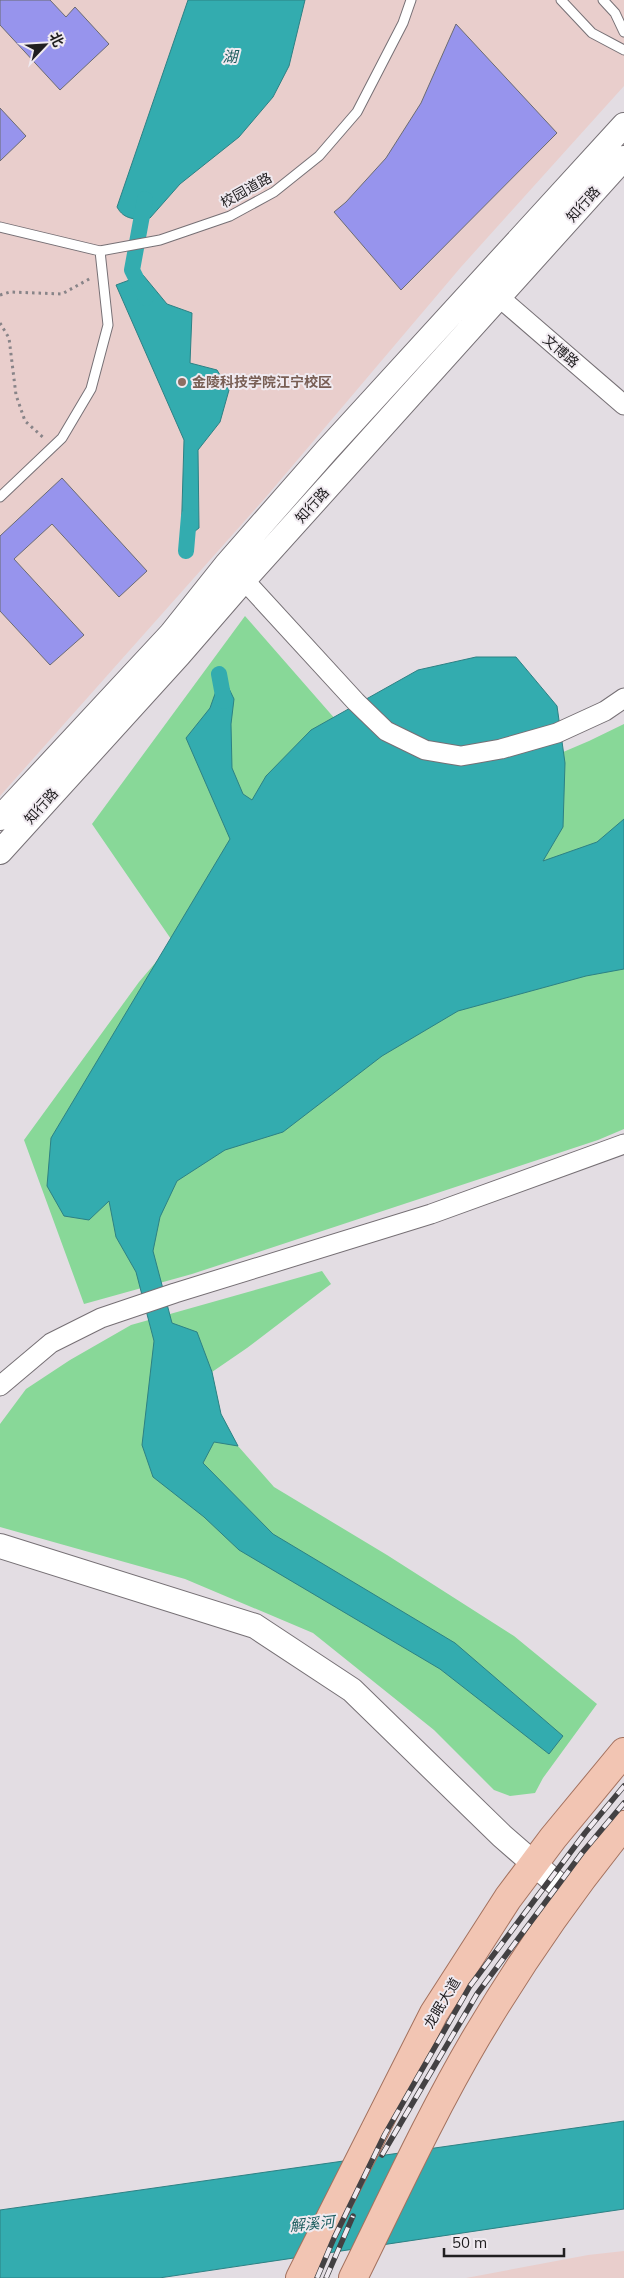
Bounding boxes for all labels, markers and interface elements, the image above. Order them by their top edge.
north arrow [20,20,70,70]
text: 北 [46,29,68,50]
water label: 湖 [222,47,239,66]
street label: 校园道路 [217,169,275,211]
street label: 知行路 [562,182,604,226]
street label: 文博路 [539,330,583,372]
place label: 金陵科技学院江宁校区 [192,373,332,391]
marker: 金陵科技学院江宁校区 [176,376,188,388]
street label: 知行路 [291,483,333,527]
street label: 知行路 [20,784,62,828]
street label: 龙眠大道 [420,1974,464,2032]
water label: 解溪河 [289,2211,338,2235]
scale bar [444,2226,564,2258]
text: 50 m [452,2233,487,2252]

